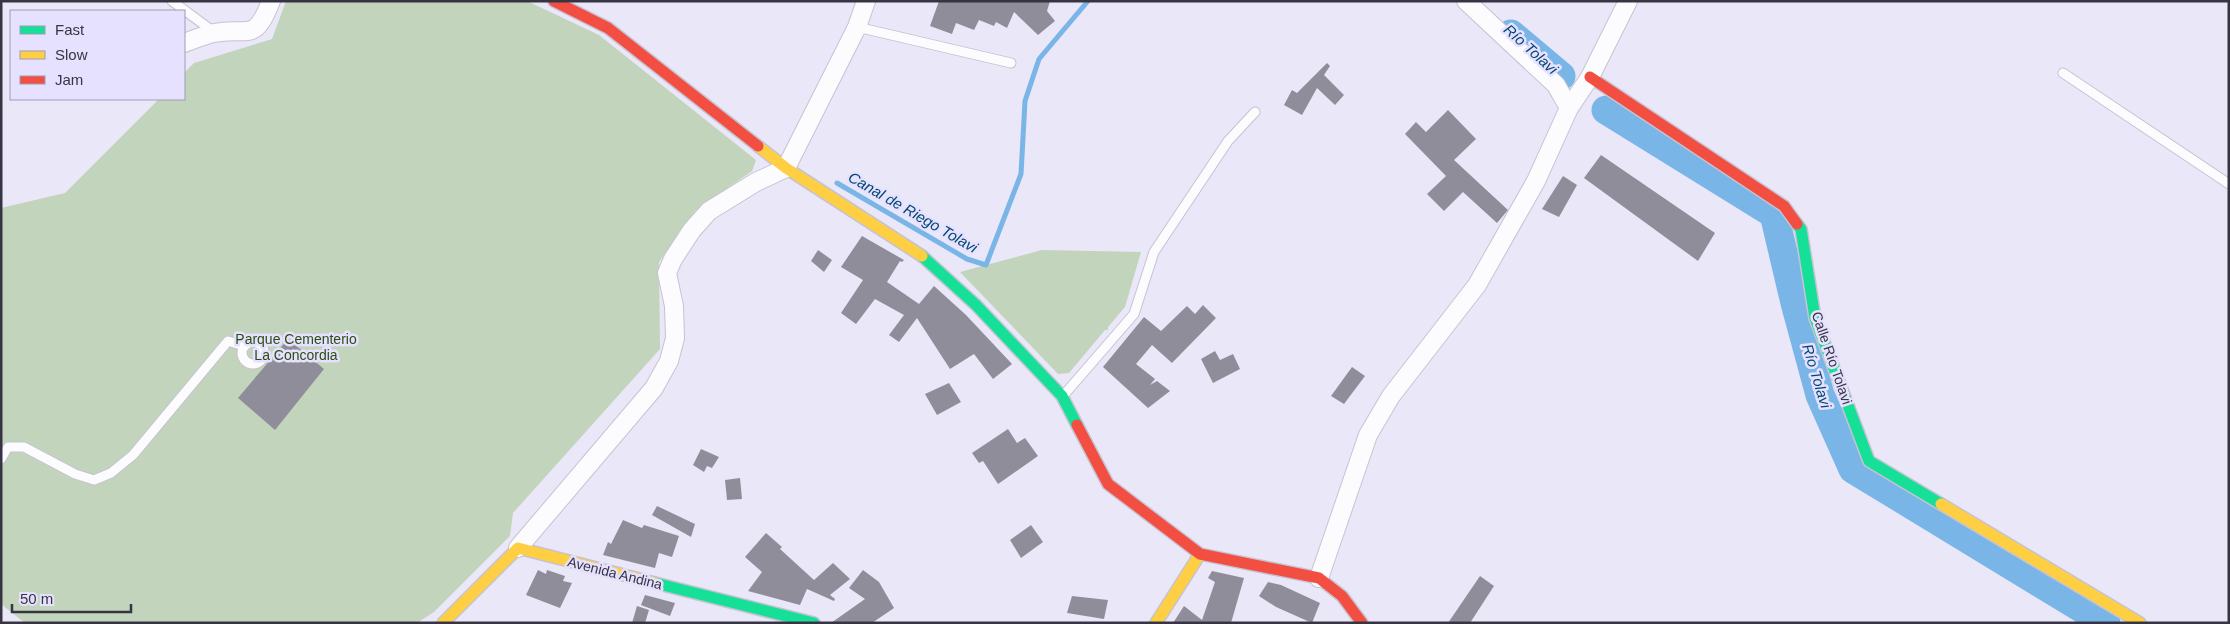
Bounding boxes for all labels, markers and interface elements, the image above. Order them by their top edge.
legend [10,10,185,100]
text: Fast [55,21,85,38]
water label: Río Tolavi [1501,21,1562,78]
text: Slow [55,46,88,63]
text: Jam [55,71,83,88]
water label: Canal de Riego Tolavi [845,168,981,256]
street label: Calle Río Tolavi [1808,309,1856,407]
park label: Parque Cementerio La Concordia [235,331,357,363]
water label: Río Tolavi [1799,342,1835,410]
street label: Avenida Andina [566,553,664,593]
scale bar [12,582,131,614]
text: 50 m [20,590,53,607]

